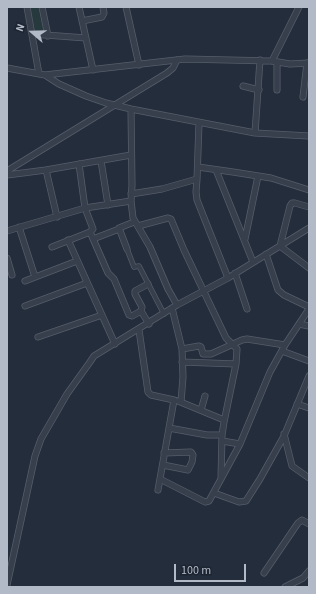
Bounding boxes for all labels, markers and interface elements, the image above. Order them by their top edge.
north arrow [12,12,52,52]
text: N [12,22,29,34]
scale bar [176,556,248,582]
text: 100 m [181,562,211,579]

